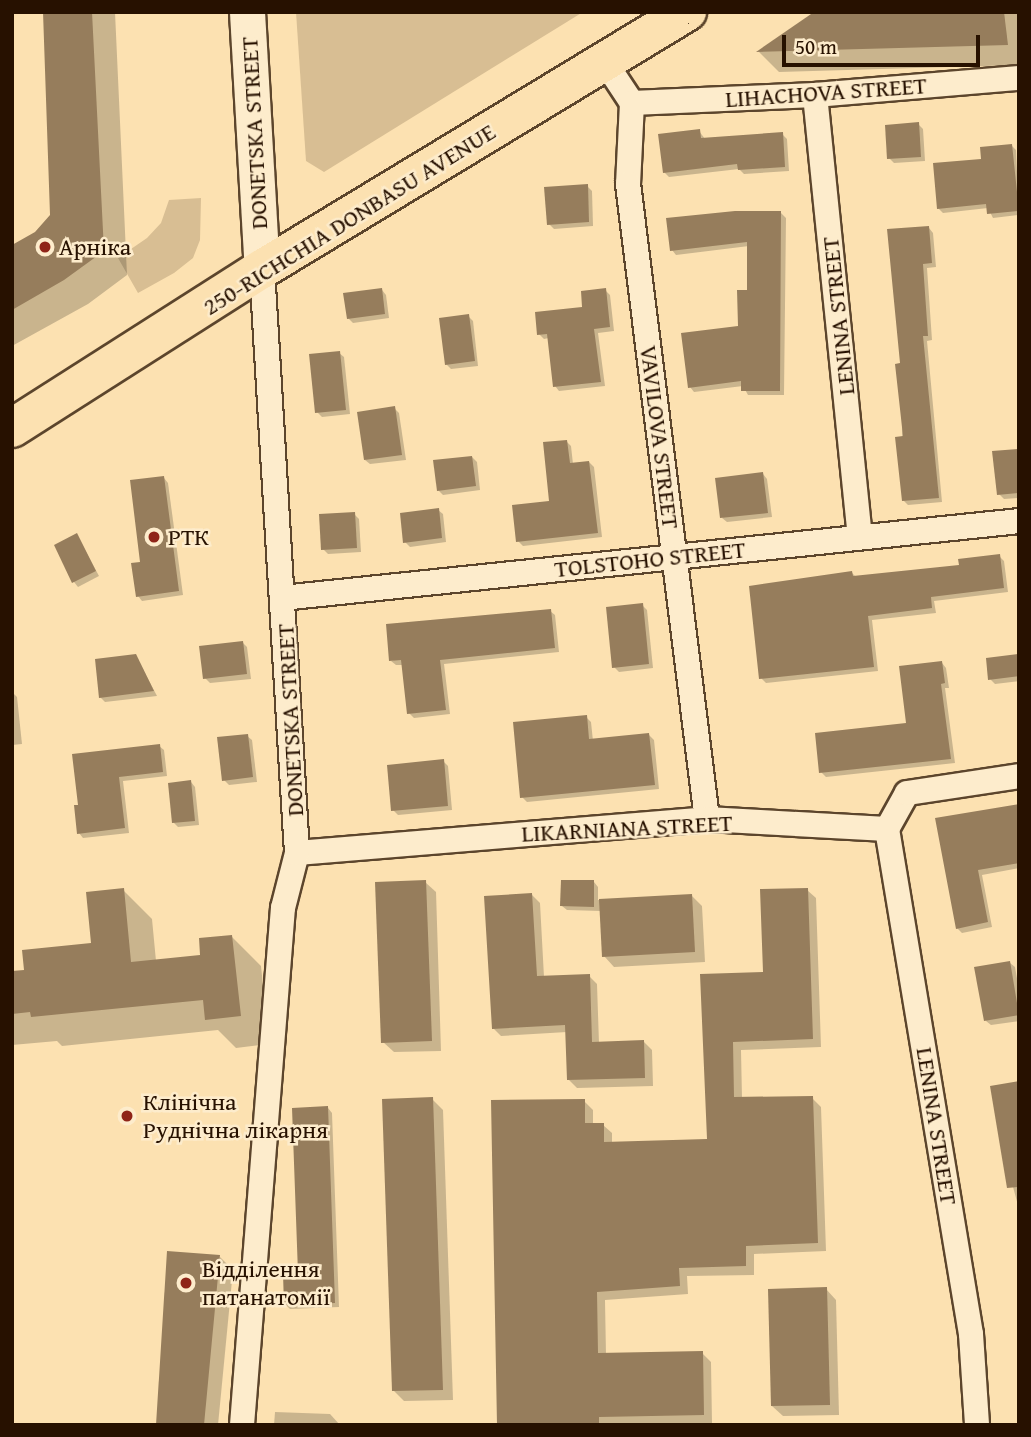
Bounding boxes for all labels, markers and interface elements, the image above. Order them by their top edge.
scale bar [786,21,984,65]
text: 50 m [795,31,837,62]
street label: DONETSKA STREET [235,36,273,230]
street label: LIHACHOVA STREET [724,71,928,113]
street label: 250-RICHCHIA DONBASU AVENUE [198,117,500,321]
place label: Арніка [59,233,131,261]
street label: LENINA STREET [815,235,861,397]
marker: Арніка [37,239,53,255]
street label: VAVILOVA STREET [634,344,686,530]
place label: РТК [168,523,209,551]
marker: РТК [146,529,162,545]
street label: TOLSTOHO STREET [553,535,747,583]
street label: DONETSKA STREET [271,623,309,817]
street label: LIKARNIANA STREET [521,808,733,848]
street label: LENINA STREET [910,1045,964,1207]
place label: Клінічна Руднічна лікарня [143,1088,328,1144]
marker: Клінічна Руднічна лікарня [117,1106,137,1126]
place label: Відділення патанатомії [202,1255,330,1311]
marker: Відділення патанатомії [176,1273,196,1293]

